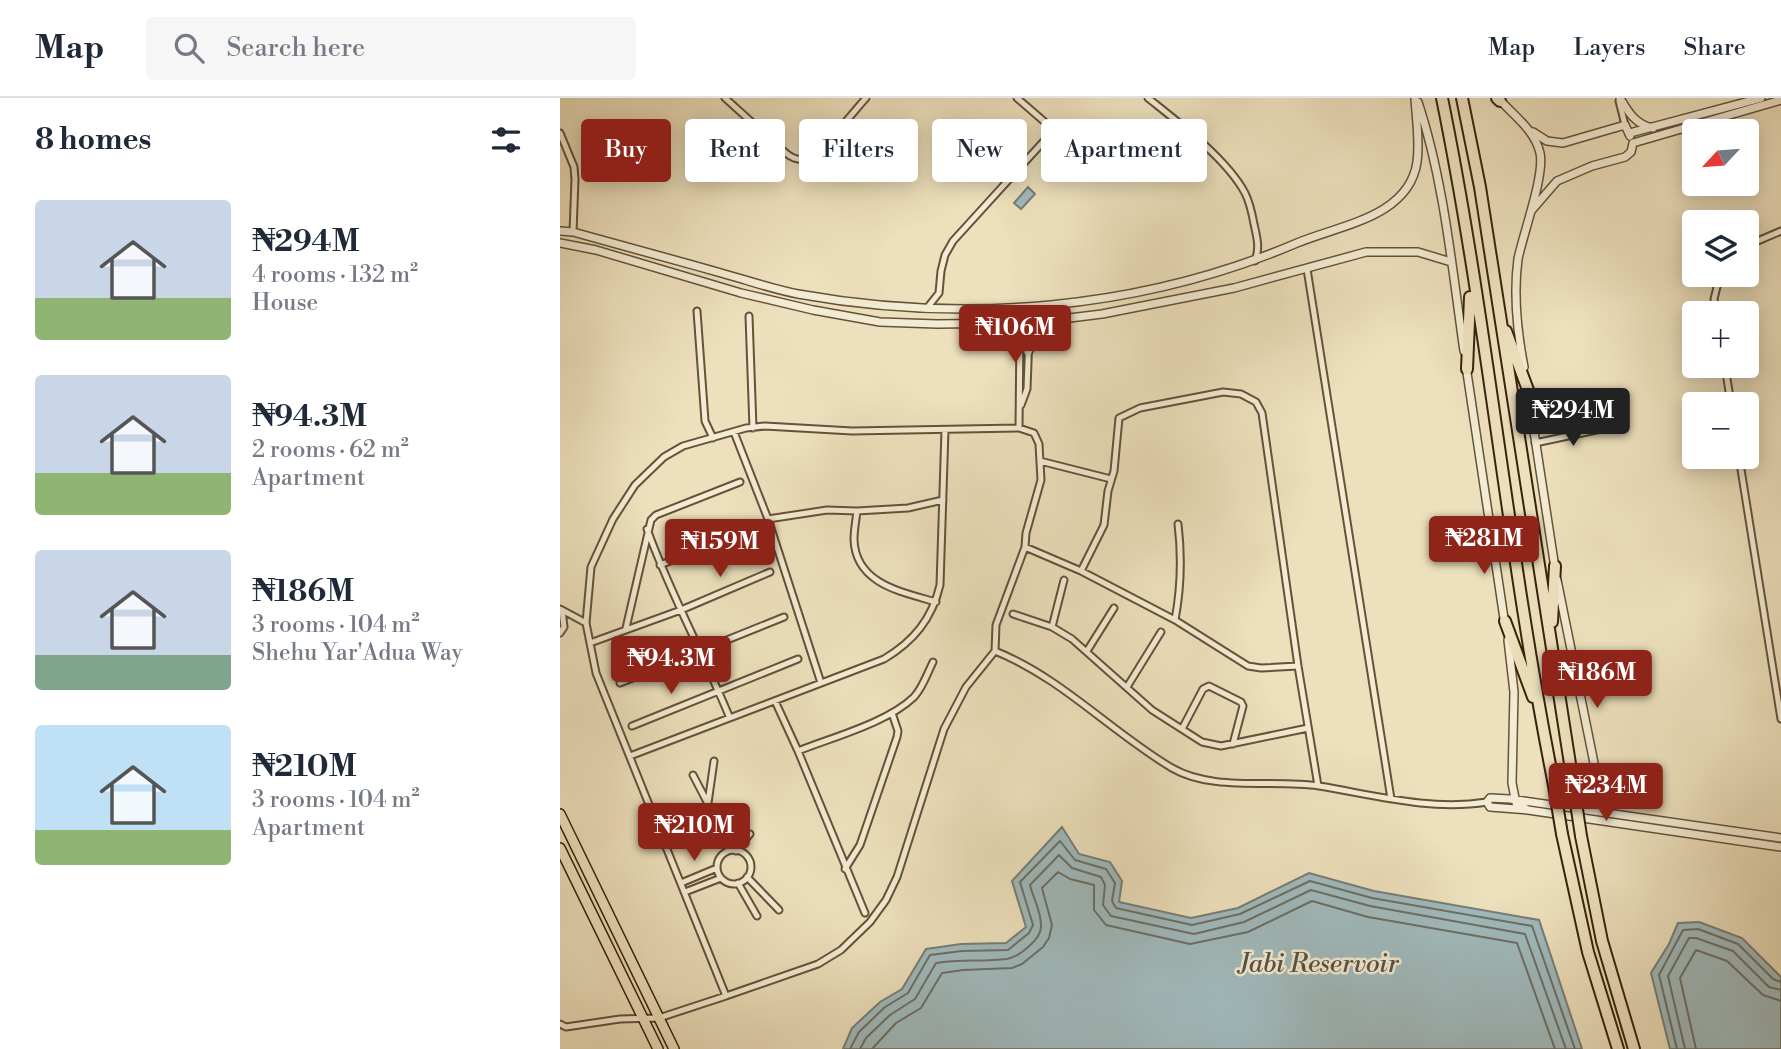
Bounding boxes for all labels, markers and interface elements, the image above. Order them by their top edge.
search box [146,17,636,80]
text: Map [35,28,104,69]
icon: search [170,29,208,67]
text: Search here [226,32,365,64]
text: Map [1488,33,1535,63]
text: Layers [1573,33,1645,63]
text: Share [1683,33,1746,63]
chip: Buy [581,119,671,182]
chip: Rent [685,119,785,182]
chip: Filters [799,119,918,182]
chip: New [932,119,1027,182]
chip: Apartment [1041,119,1207,182]
north arrow [1682,119,1759,196]
map controls [1682,119,1759,469]
text: 8 homes [35,121,151,159]
icon: filters [487,121,525,159]
button: layers [1682,210,1759,287]
text: ₦294M [252,223,360,261]
icon: home [91,228,175,312]
text: 4 rooms · 132 m² [252,261,418,289]
text: House [252,289,318,317]
button: + [1682,301,1759,378]
pin: ₦106M [966,306,1064,365]
text: ₦106M [975,314,1055,342]
pin: ₦294M [1524,388,1622,448]
button: − [1682,392,1759,469]
text: ₦294M [1532,397,1614,425]
text: ₦94.3M [252,398,367,436]
icon: home [91,403,175,487]
text: 2 rooms · 62 m² [252,436,409,464]
text: Apartment [252,464,365,492]
pin: ₦281M [1435,517,1533,576]
pin: ₦159M [671,519,769,579]
text: ₦281M [1445,525,1523,553]
text: ₦159M [681,528,759,556]
text: ₦186M [252,573,354,611]
icon: home [91,578,175,662]
text: 3 rooms · 104 m² [252,611,420,639]
pin: ₦94.3M [614,636,728,696]
text: Shehu Yar'Adua Way [252,639,463,667]
text: ₦94.3M [627,645,715,673]
pin: ₦186M [1548,650,1646,710]
text: ₦186M [1558,659,1636,687]
text: ₦210M [252,748,356,786]
icon: home [91,753,175,837]
pin: ₦234M [1557,764,1655,823]
text: ₦234M [1565,772,1647,800]
text: 3 rooms · 104 m² [252,786,420,814]
pin: ₦210M [645,804,743,863]
text: ₦210M [654,812,734,840]
text: Apartment [252,814,365,842]
water label: Jabi Reservoir [1236,948,1400,980]

